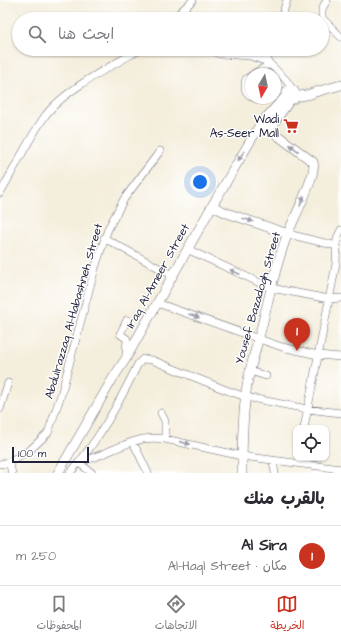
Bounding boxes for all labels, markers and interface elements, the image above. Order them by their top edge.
search box [12,12,329,56]
icon: search [26,23,48,45]
text: ابحث هنا [58,24,114,45]
north arrow [245,68,281,104]
place label: Wadi As-Seer Mall [210,111,279,142]
supermarket icon: Wadi As-Seer Mall [282,117,300,135]
one-way arrow [289,143,300,152]
one-way arrow [238,150,245,162]
your location [190,172,210,192]
one-way arrow [299,195,305,206]
one-way arrow [243,218,255,224]
street label: Iraq Al-Ameer Street [122,220,194,331]
street label: Abdulrazzaq Al-Habashneh Street [41,221,107,401]
street label: Yousef Bazadogh Street [231,230,286,367]
one-way arrow [230,269,241,275]
one-way arrow [189,313,201,319]
pin: 1 [284,318,310,351]
map controls [293,425,329,461]
button: locate [293,425,329,461]
one-way arrow [179,441,191,447]
scale bar [12,445,89,464]
text: 100 m [18,446,46,461]
text: بالقرب منك [244,487,325,511]
text: Al Sira [241,535,287,556]
text: 250 m [16,547,56,565]
text: 1 [311,547,313,565]
text: مكان · Al-Haql Street [168,557,287,575]
tab: المحفوظات [37,593,82,635]
tab: الاتجاهات [155,593,197,635]
tab: الخريطة [270,593,305,635]

